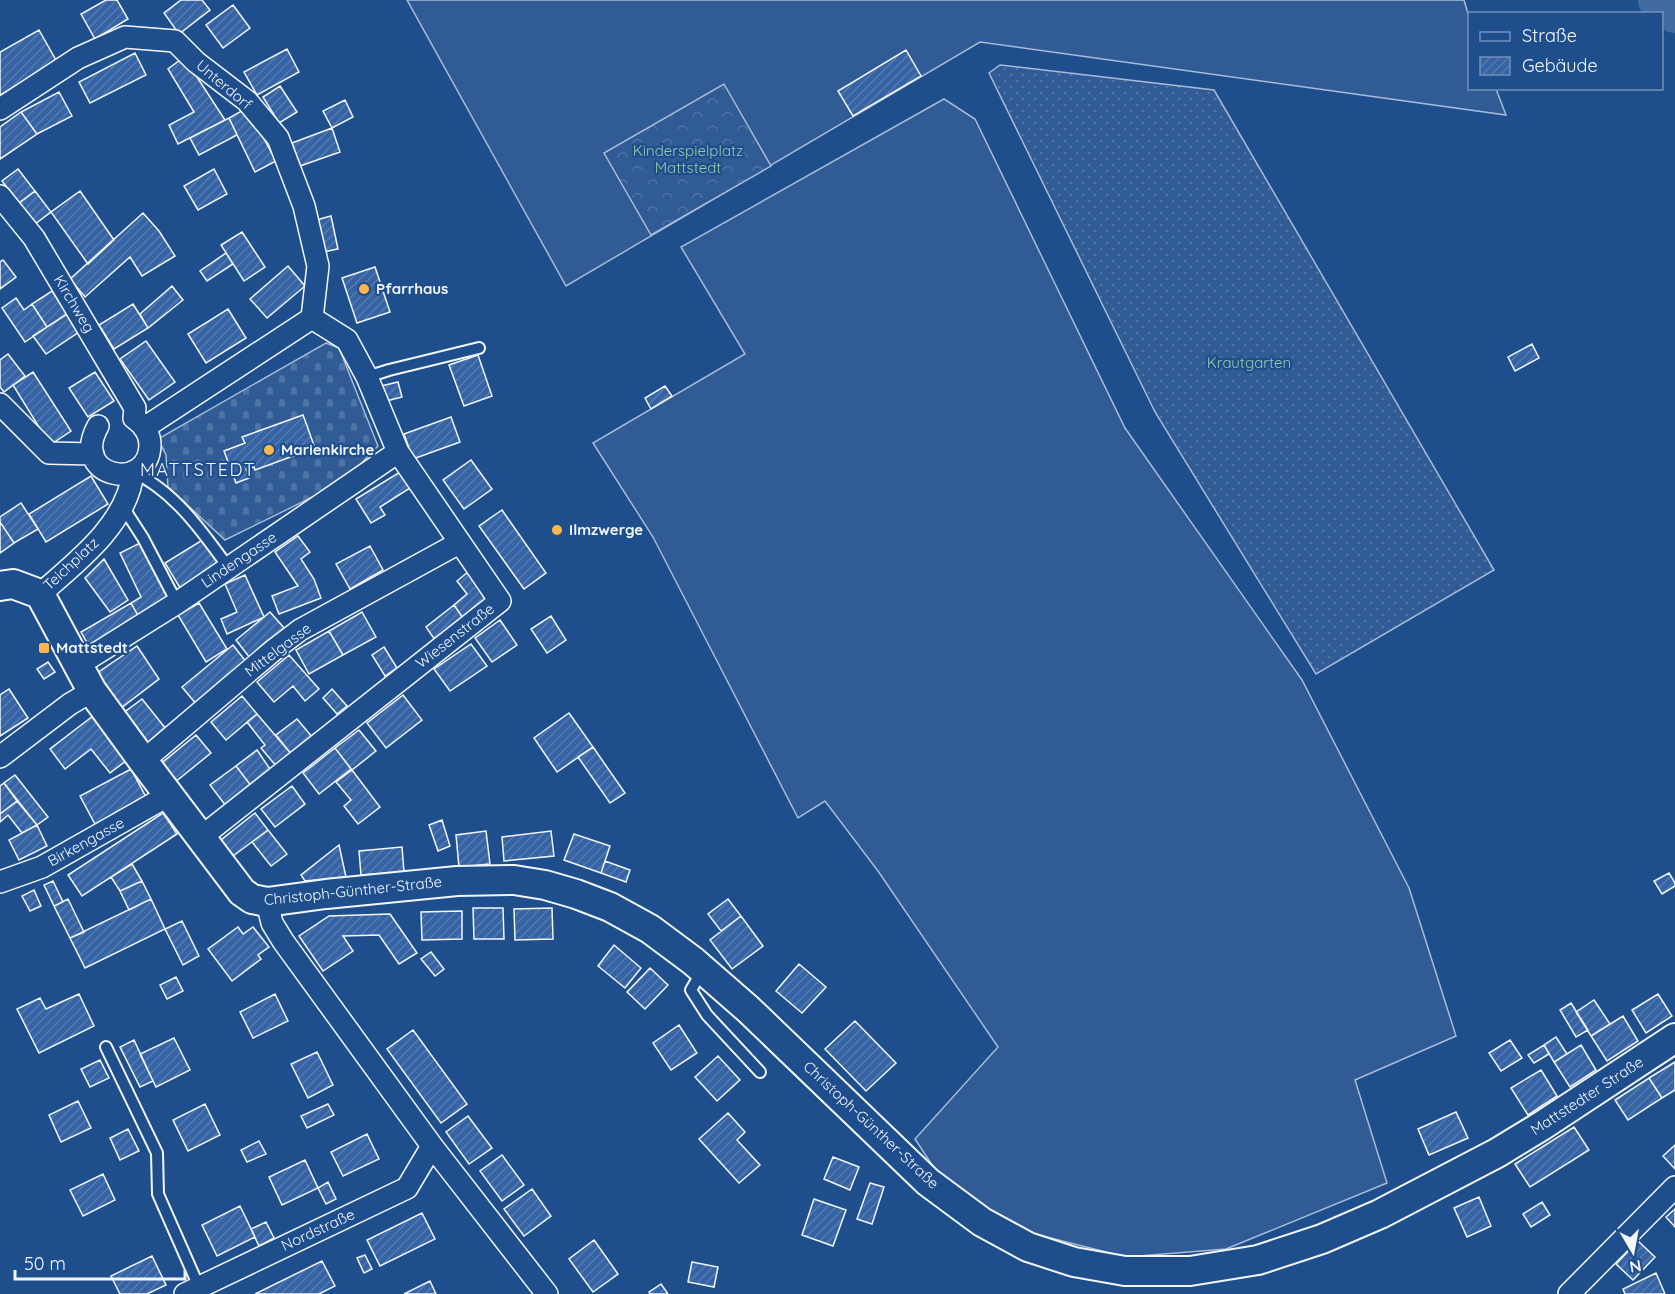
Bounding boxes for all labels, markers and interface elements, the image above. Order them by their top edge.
legend [1468,12,1663,90]
text: Straße [1522,24,1577,47]
text: Gebäude [1522,54,1598,77]
street label: Unterdorf [192,56,257,114]
park label: Kinderspielplatz Mattstedt [633,141,743,177]
street label: Kirchweg [50,271,99,336]
place label: Pfarrhaus [376,279,448,298]
marker: Pfarrhaus [357,282,371,296]
park label: Krautgarten [1207,353,1291,372]
place label: Marienkirche [281,440,374,459]
marker: Marienkirche [262,443,276,457]
district label: MATTSTEDT [140,458,256,481]
place label: Ilmzwerge [569,520,643,539]
marker: Ilmzwerge [550,523,564,537]
street label: Lindengasse [197,527,280,592]
street label: Teichplatz [39,533,102,594]
street label: Wiesenstraße [412,599,498,672]
street label: Mittelgasse [241,618,315,681]
place label: Mattstedt [56,638,128,657]
marker: Mattstedt [37,641,51,655]
street label: Birkengasse [44,813,127,870]
street label: Christoph-Günther-Straße [263,872,443,909]
street label: Mattstedter Straße [1527,1052,1647,1139]
street label: Christoph-Günther-Straße [799,1057,943,1193]
street label: Nordstraße [278,1204,358,1255]
north arrow [1603,1222,1663,1282]
scale bar [15,1243,184,1281]
text: 50 m [24,1252,66,1275]
text: N [1628,1256,1643,1278]

